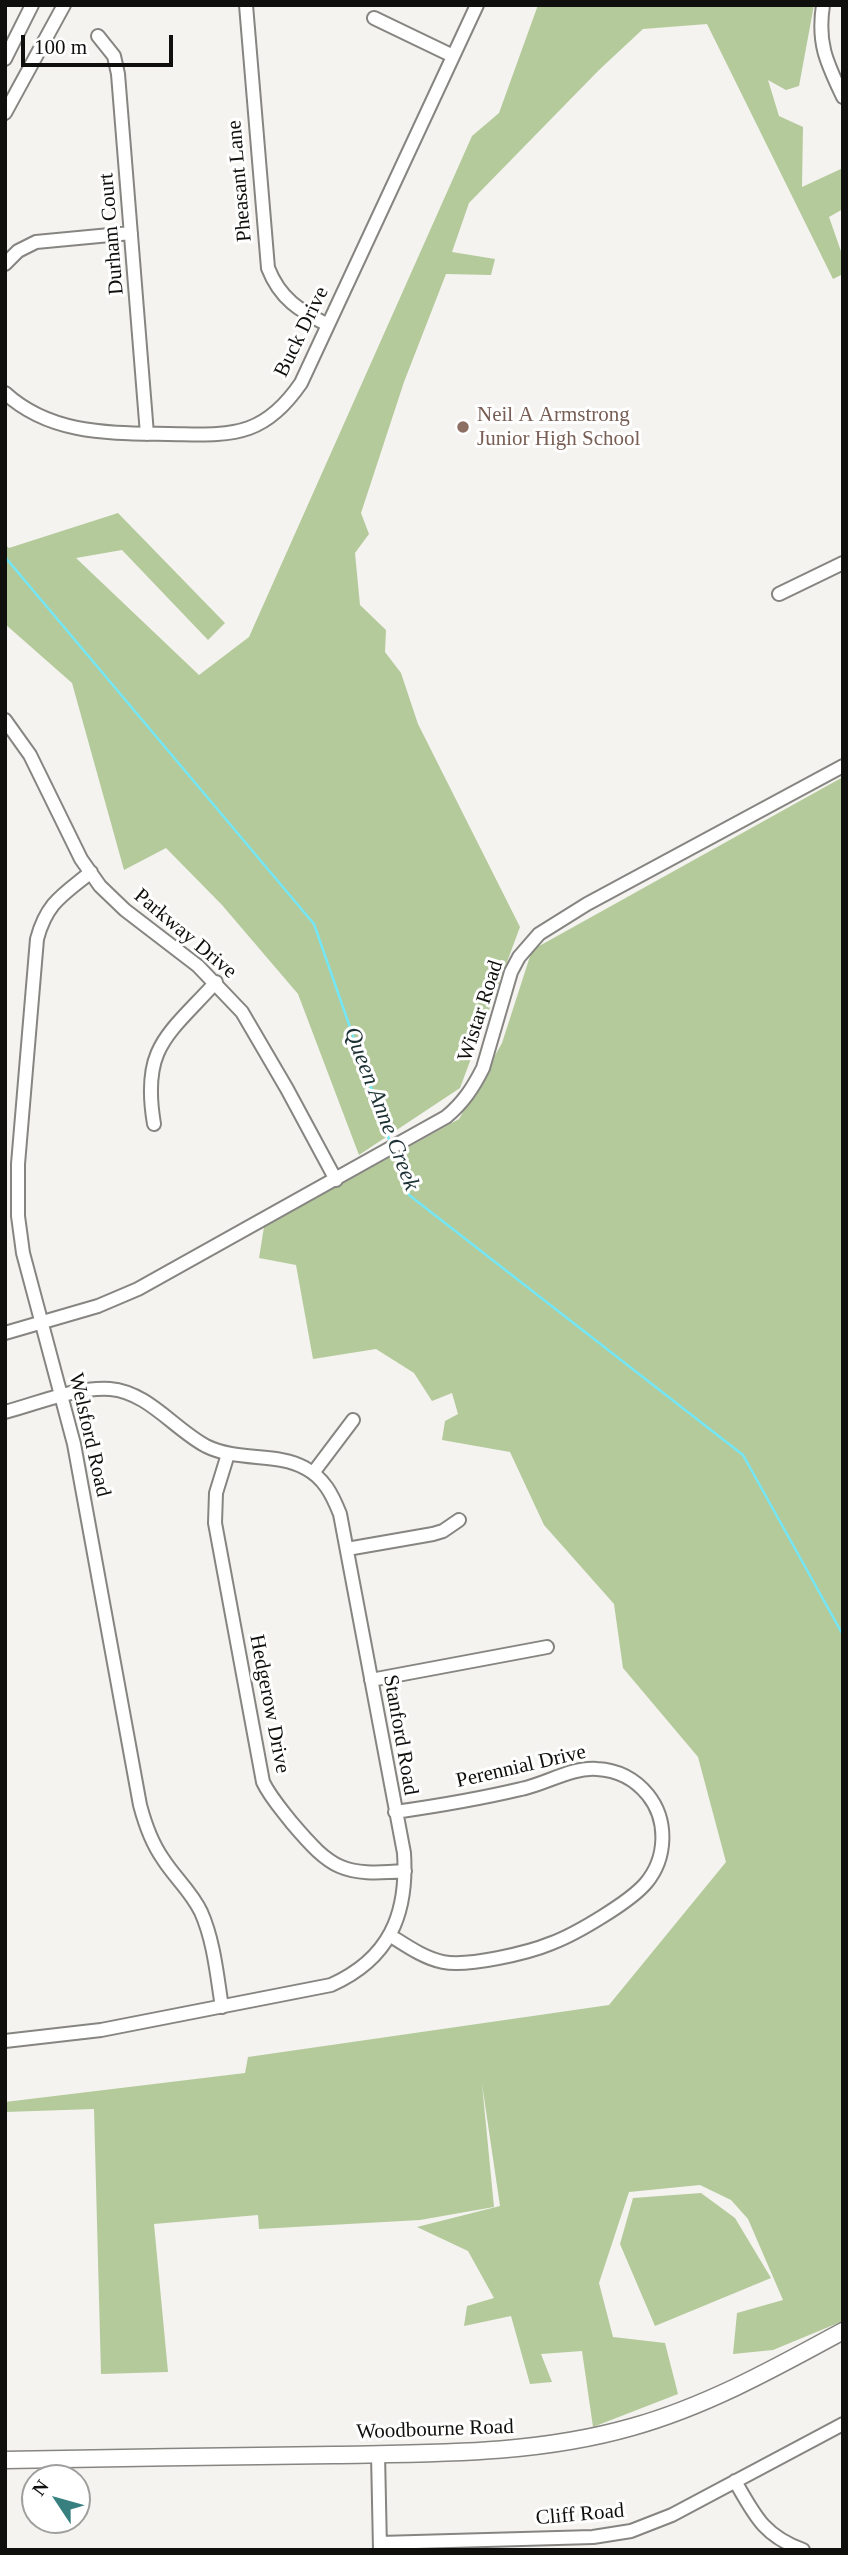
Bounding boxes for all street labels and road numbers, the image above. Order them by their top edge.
street label: Pheasant Lane [222,119,258,243]
street label: Durham Court [94,172,130,296]
street label: Buck Drive [269,283,335,381]
street label: Parkway Drive [128,884,242,984]
street label: Wistar Road [453,957,509,1065]
street label: Welsford Road [63,1371,115,1499]
street label: Hedgerow Drive [243,1633,295,1775]
street label: Stanford Road [377,1673,423,1797]
street label: Perennial Drive [454,1740,588,1794]
street label: Woodbourne Road [356,2415,514,2445]
street label: Cliff Road [535,2499,625,2531]

